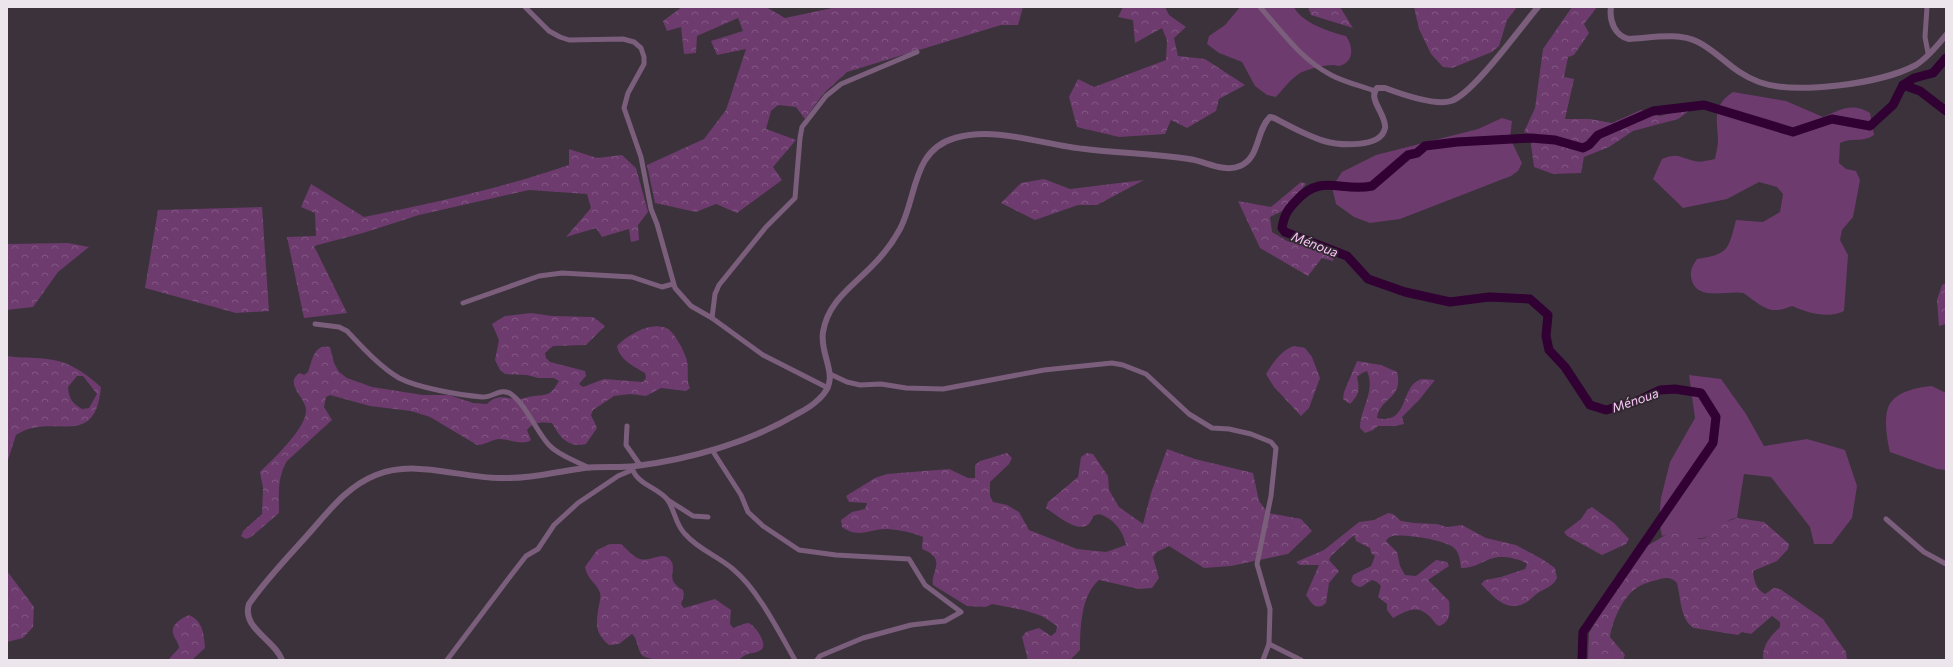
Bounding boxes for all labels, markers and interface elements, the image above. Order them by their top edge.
water label: Ménoua [1289,228,1341,260]
water label: Ménoua [1609,384,1661,415]

